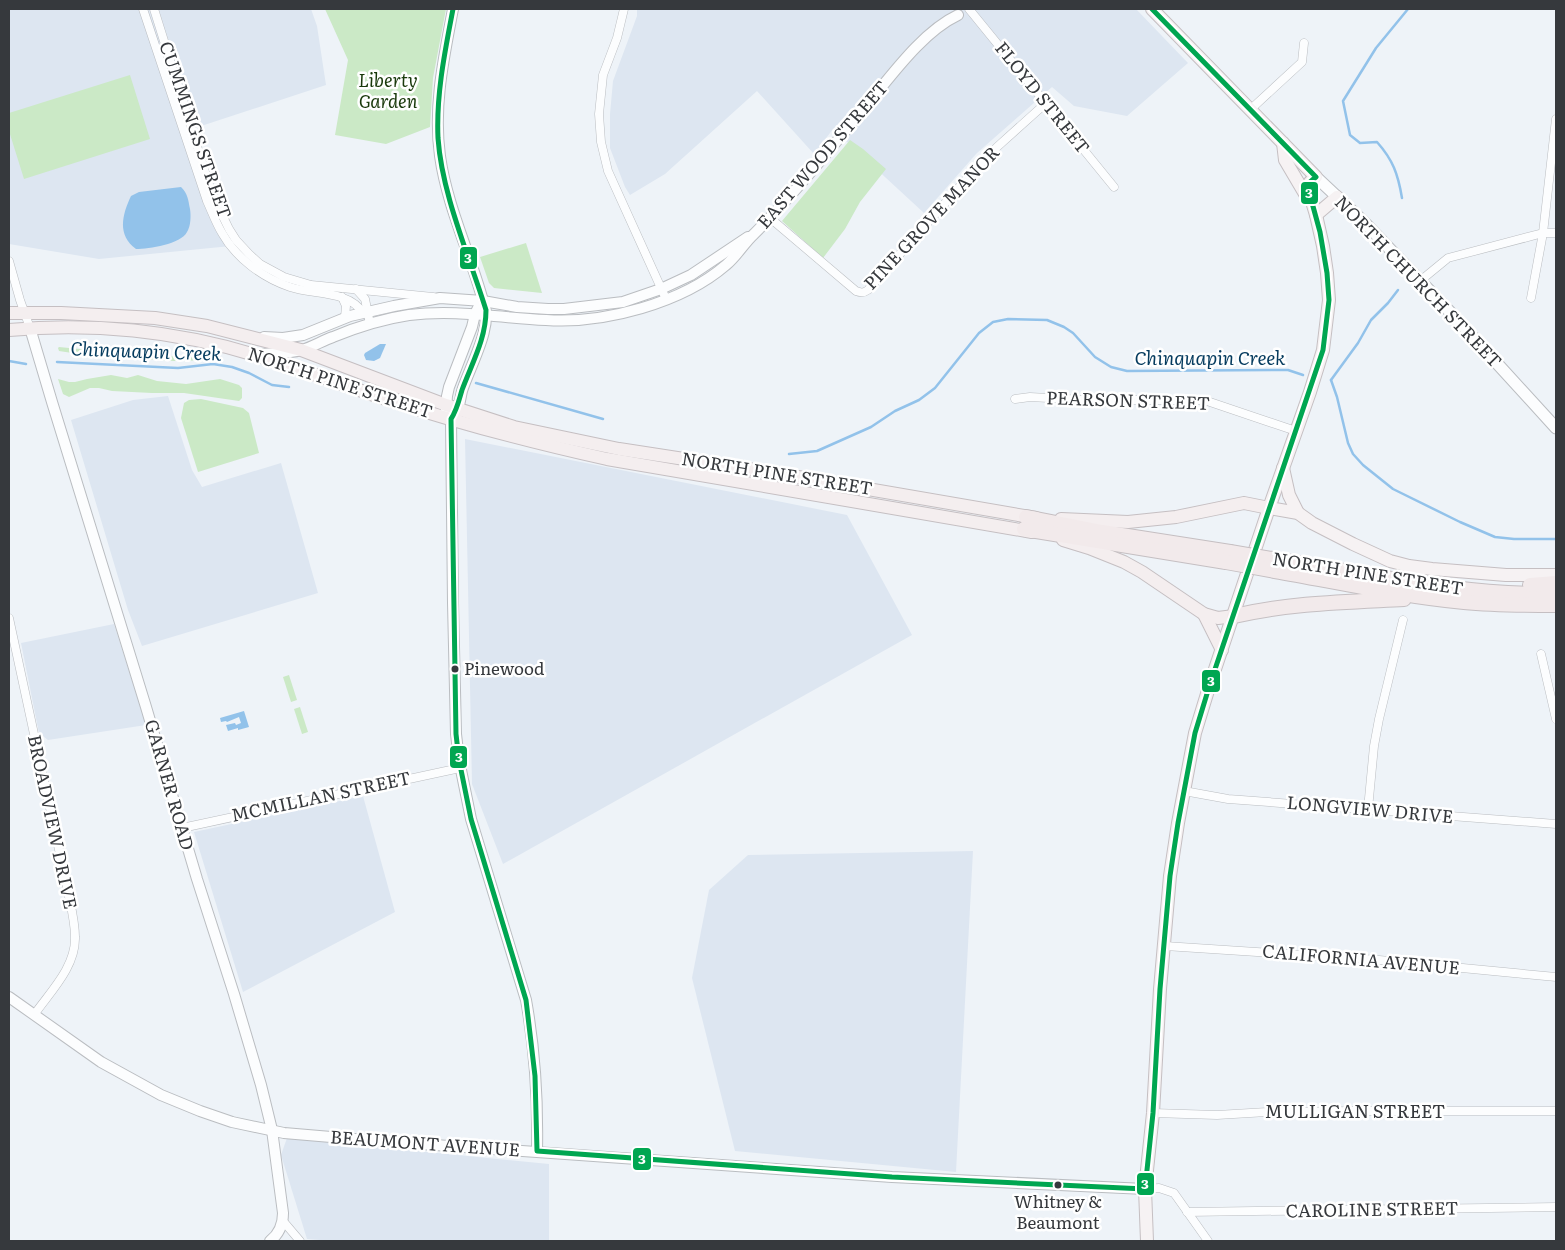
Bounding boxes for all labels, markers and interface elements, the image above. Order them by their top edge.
street label: FLOYD STREET [989,35,1097,159]
street label: CUMMINGS STREET [153,37,239,222]
park label: Liberty Garden [358,66,418,114]
street label: EAST WOOD STREET [750,74,894,234]
street label: PINE GROVE MANOR [857,139,1005,295]
line badge: 3 [1300,181,1319,205]
text: 3 [1305,182,1313,202]
street label: NORTH CHURCH STREET [1329,189,1509,373]
line badge: 3 [459,246,478,270]
text: 3 [464,247,472,267]
water label: Chinquapin Creek [70,333,223,367]
street label: NORTH PINE STREET [245,339,436,424]
water label: Chinquapin Creek [1135,343,1286,371]
street label: PEARSON STREET [1046,383,1210,416]
street label: NORTH PINE STREET [680,444,875,501]
street label: NORTH PINE STREET [1271,544,1466,601]
place label: Pinewood [464,655,544,680]
marker: Pinewood [450,664,460,674]
line badge: 3 [1201,669,1221,693]
text: 3 [1207,670,1215,690]
street label: GARNER ROAD [139,716,202,853]
street label: BROADVIEW DRIVE [22,732,85,911]
line badge: 3 [449,745,468,769]
text: 3 [455,746,463,766]
street label: MCMILLAN STREET [228,763,413,828]
street label: LONGVIEW DRIVE [1286,788,1454,829]
street label: CALIFORNIA AVENUE [1261,936,1461,981]
street label: MULLIGAN STREET [1265,1097,1445,1124]
street label: BEAUMONT AVENUE [329,1122,521,1163]
line badge: 3 [632,1147,652,1171]
text: 3 [638,1148,646,1168]
line badge: 3 [1136,1172,1155,1196]
text: 3 [1141,1173,1149,1193]
marker: Whitney & Beaumont [1053,1180,1063,1190]
place label: Whitney & Beaumont [1014,1188,1102,1234]
street label: CAROLINE STREET [1285,1193,1459,1224]

